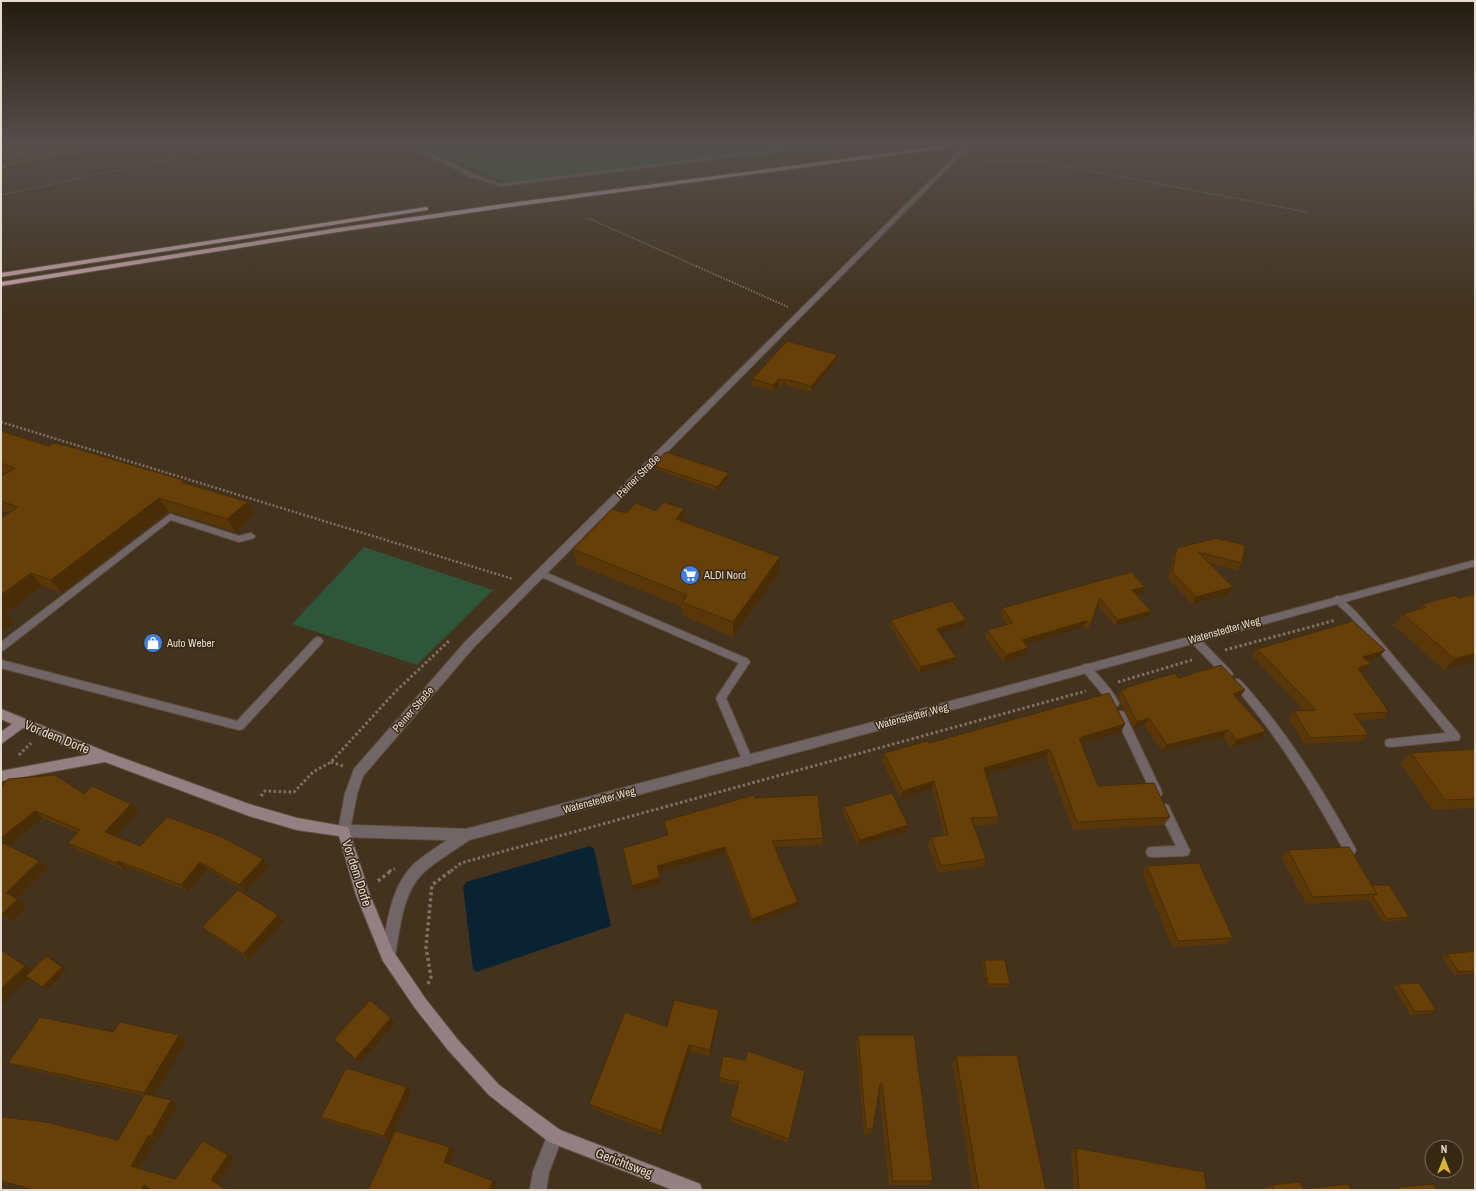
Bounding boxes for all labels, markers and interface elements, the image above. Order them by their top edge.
street label: Peiner Straße [613,451,663,501]
supermarket icon: ALDI Nord [679,564,701,586]
place label: ALDI Nord [703,568,746,582]
street label: Watenstedter Weg [1186,613,1262,647]
shop icon: Auto Weber [142,632,164,654]
place label: Auto Weber [166,636,214,650]
street label: Peiner Straße [389,683,437,735]
street label: Watenstedter Weg [874,700,950,732]
street label: Vor dem Dorfe [22,716,92,758]
street label: Watenstedter Weg [561,784,637,816]
street label: Vor dem Dorfe [338,838,376,908]
north arrow [1424,1139,1464,1179]
text: N [1441,1142,1447,1156]
street label: Gerichtsweg [593,1144,655,1182]

